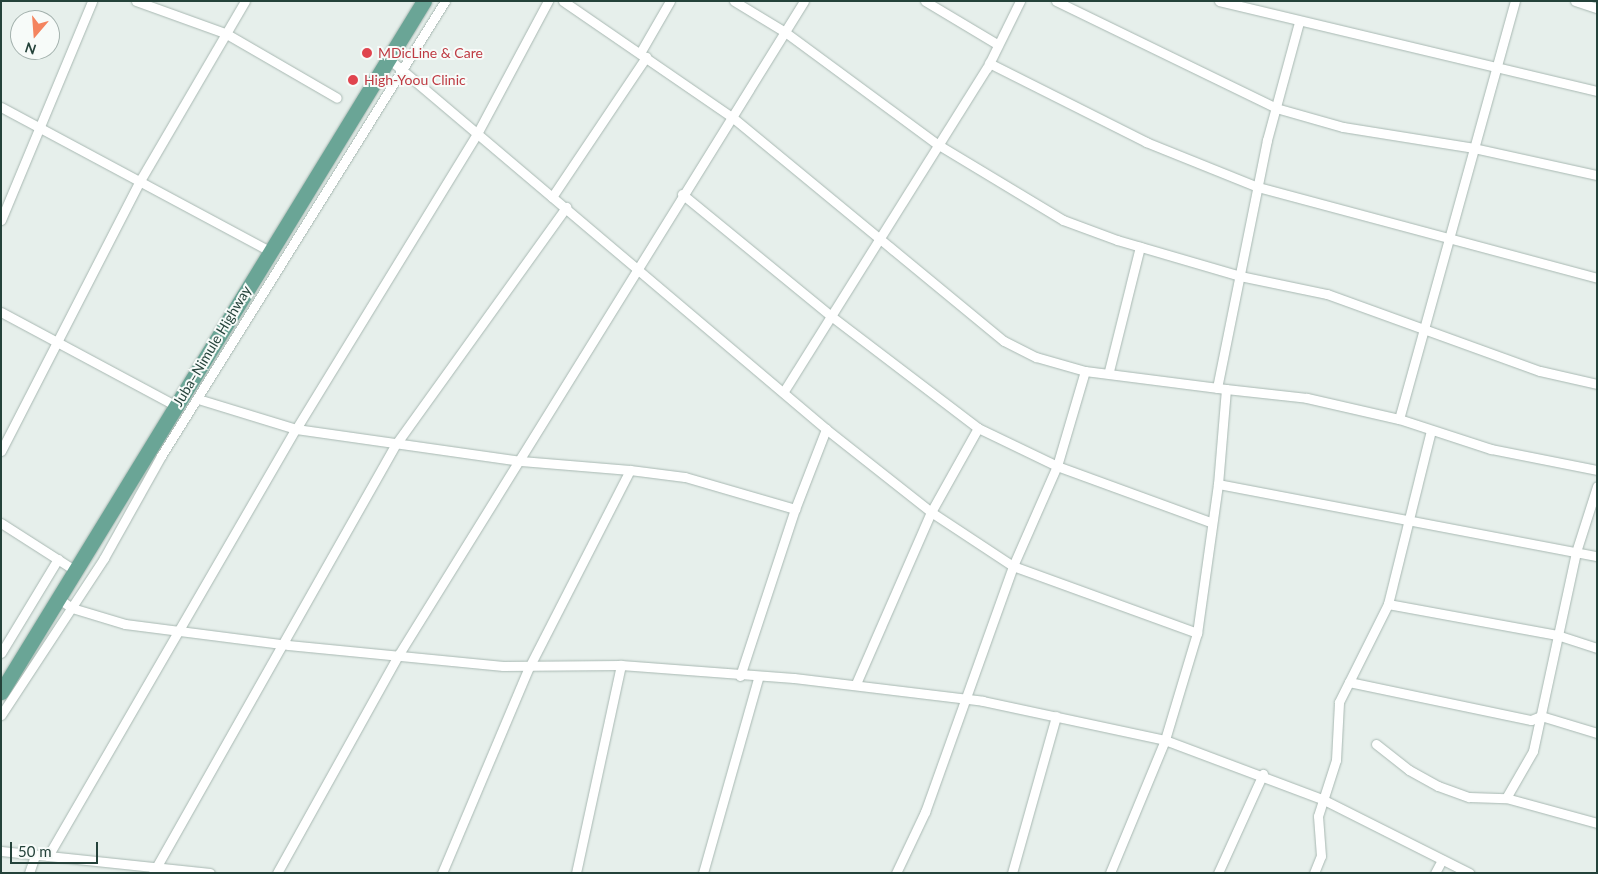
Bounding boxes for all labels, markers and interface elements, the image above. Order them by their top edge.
north arrow [10,10,60,60]
text: N [23,39,38,59]
place label: MDicLine & Care [378,45,483,61]
marker: MDicLine & Care [360,46,374,60]
place label: High-Yoou Clinic [364,72,466,88]
marker: High-Yoou Clinic [346,73,360,87]
street label: Juba–Nimule Highway [169,283,255,409]
scale bar [12,832,100,864]
text: 50 m [18,842,52,860]

